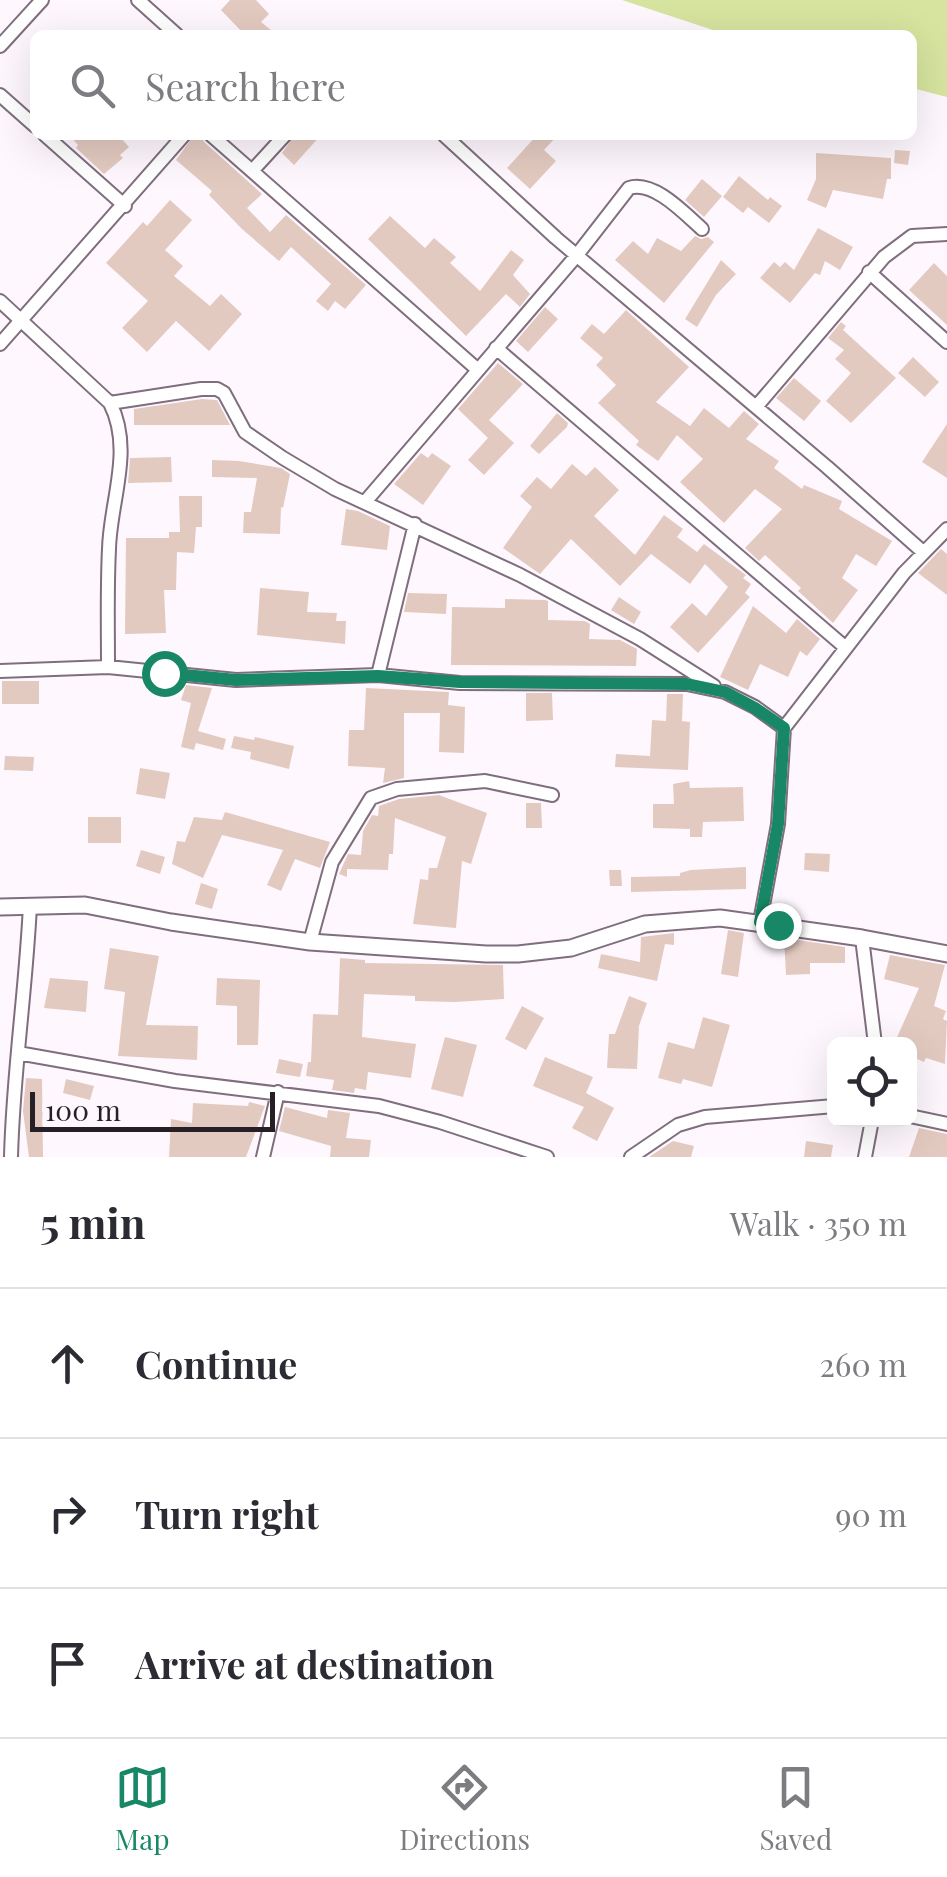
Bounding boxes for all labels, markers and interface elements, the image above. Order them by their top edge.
search box [30,30,917,140]
icon: search [65,58,120,113]
text: Search here [145,60,346,111]
route start [142,651,188,697]
route end [756,903,802,949]
map controls [827,1037,917,1127]
button: locate [827,1037,917,1127]
scale bar [30,1087,275,1132]
text: 100 m [45,1091,121,1128]
text: 5 min [40,1194,145,1250]
text: Walk · 350 m [730,1201,907,1244]
icon: ahead [40,1336,95,1391]
text: Continue [135,1338,297,1389]
text: 260 m [820,1342,907,1385]
icon: right [40,1486,95,1541]
text: Turn right [135,1488,319,1539]
text: 90 m [835,1492,907,1535]
icon: arrive [40,1636,95,1691]
text: Arrive at destination [135,1638,494,1689]
tab: Map [115,1760,170,1857]
tab: Directions [399,1760,530,1857]
tab: Saved [759,1760,832,1857]

